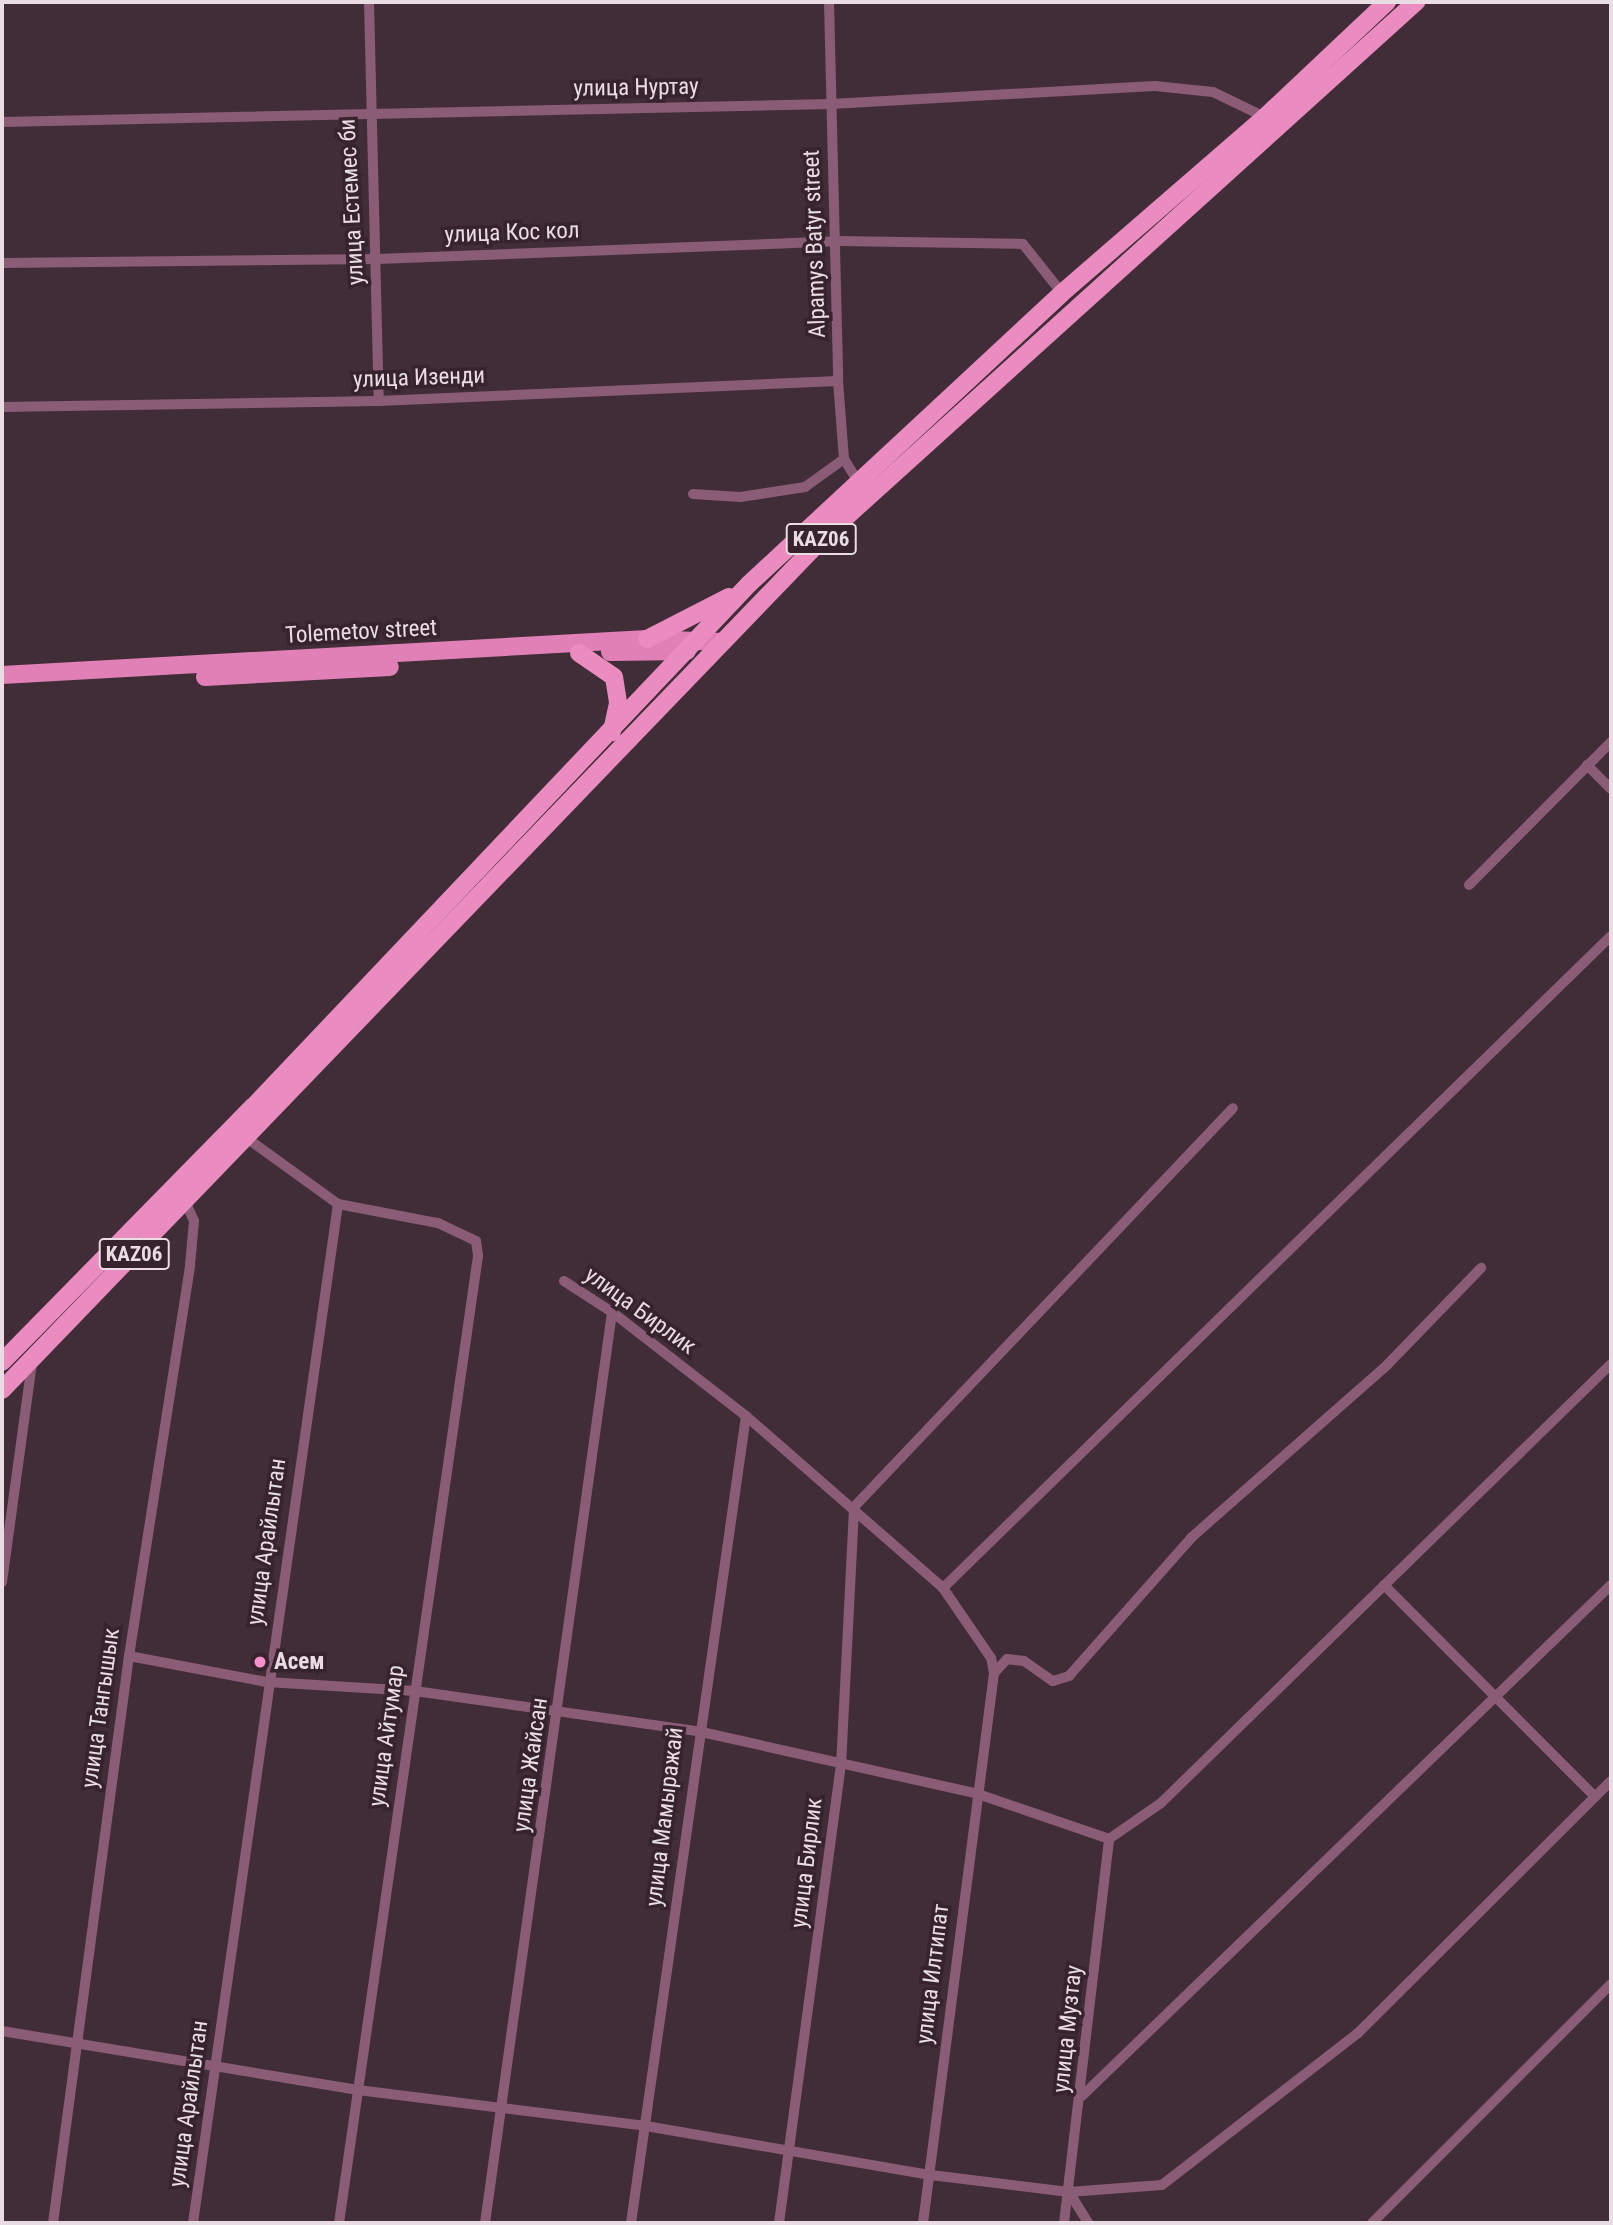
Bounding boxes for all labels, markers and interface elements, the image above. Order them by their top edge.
street label: улица Нуртау [573,73,699,103]
street label: улица Естемес би [334,118,370,286]
street label: Alpamys Batyr street [798,149,832,339]
street label: улица Кос кол [444,217,580,249]
street label: улица Изенди [353,362,485,394]
road number: KАZ06 [784,522,858,556]
street label: Tolemetov street [284,614,438,650]
road number: KАZ06 [97,1236,171,1272]
street label: улица Бирлик [579,1261,701,1361]
street label: улица Арайлытан [242,1457,292,1627]
street label: улица Тангышык [76,1626,126,1790]
place label: Асем [274,1648,325,1676]
marker: Асем [252,1654,268,1670]
street label: улица Айтумар [363,1663,411,1809]
street label: улица Жайсан [508,1696,554,1834]
street label: улица Мамыражай [640,1726,690,1908]
street label: улица Бирлик [785,1796,829,1930]
street label: улица Илтипат [911,1902,955,2046]
street label: улица Музтау [1048,1964,1088,2094]
street label: улица Арайлытан [164,2019,214,2189]

